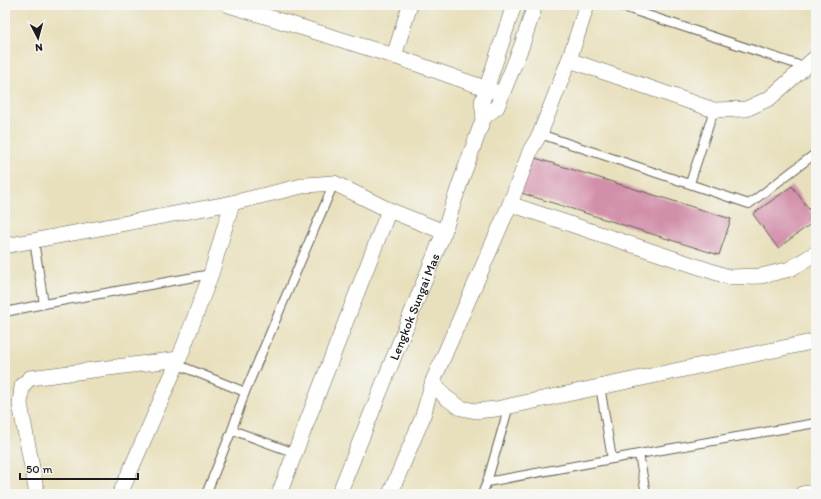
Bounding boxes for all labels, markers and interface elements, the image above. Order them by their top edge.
north arrow [18,18,58,58]
text: N [35,41,43,54]
street label: Lengkok Sungai Mas [386,251,442,362]
scale bar [20,455,138,481]
text: 50 m [26,462,52,476]

